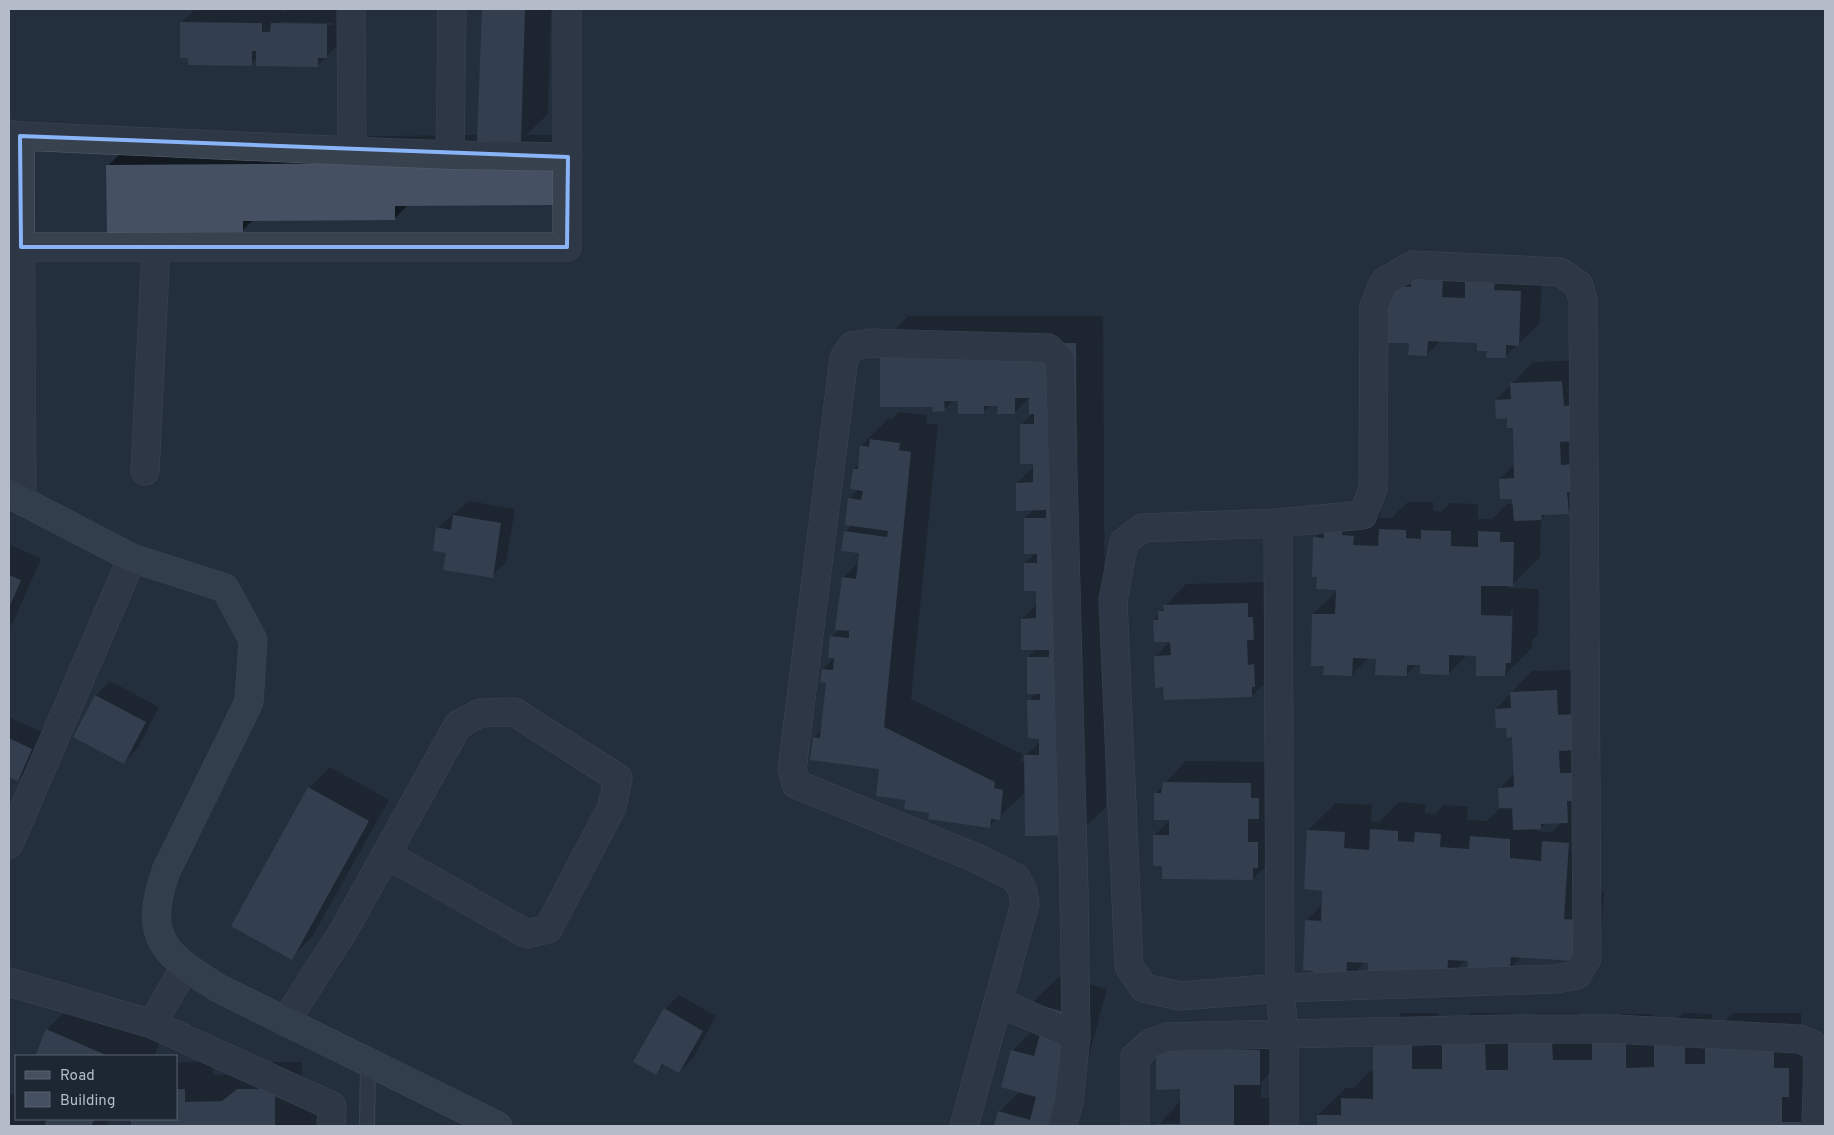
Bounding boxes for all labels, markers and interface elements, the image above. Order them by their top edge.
legend [15,1055,178,1120]
text: Road [60,1067,95,1086]
text: Building [60,1092,115,1111]

